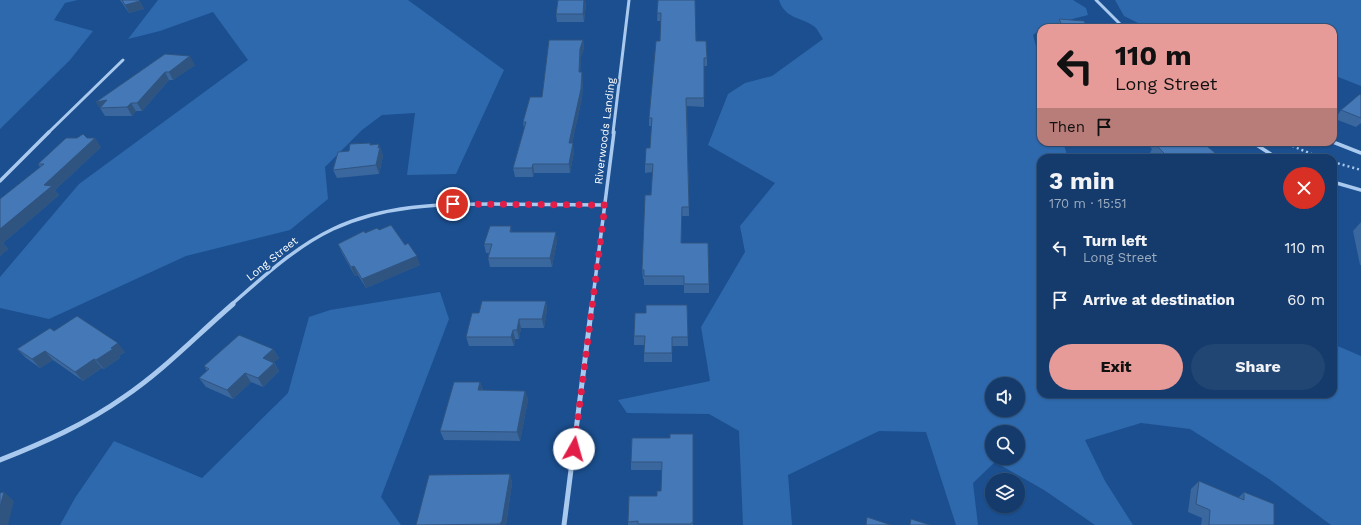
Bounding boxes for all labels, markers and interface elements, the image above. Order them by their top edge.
text: 110 m [1115,39,1192,72]
icon: left [1049,40,1101,92]
text: Long Street [1115,73,1217,94]
street label: Riverwoods Landing [592,77,618,185]
icon: arrive [1093,116,1115,138]
text: Then [1049,118,1085,136]
text: 3 min [1049,167,1115,195]
button: close [1283,167,1325,209]
pin [436,187,470,221]
icon: arrive [442,193,464,215]
text: 170 m · 15:51 [1049,196,1127,211]
text: Turn left [1083,232,1147,250]
street label: Long Street [244,234,301,284]
icon: left [1049,237,1071,259]
text: 110 m [1285,239,1325,257]
text: Long Street [1083,250,1157,265]
icon: arrive [1049,289,1071,311]
text: Arrive at destination [1083,291,1235,309]
text: 60 m [1287,291,1325,309]
button: Exit [1049,344,1183,390]
button: Share [1191,344,1325,390]
map controls [985,377,1025,513]
button: sound [985,377,1025,417]
button: search [985,425,1025,465]
position arrow [553,428,595,470]
button: layers [985,473,1025,513]

